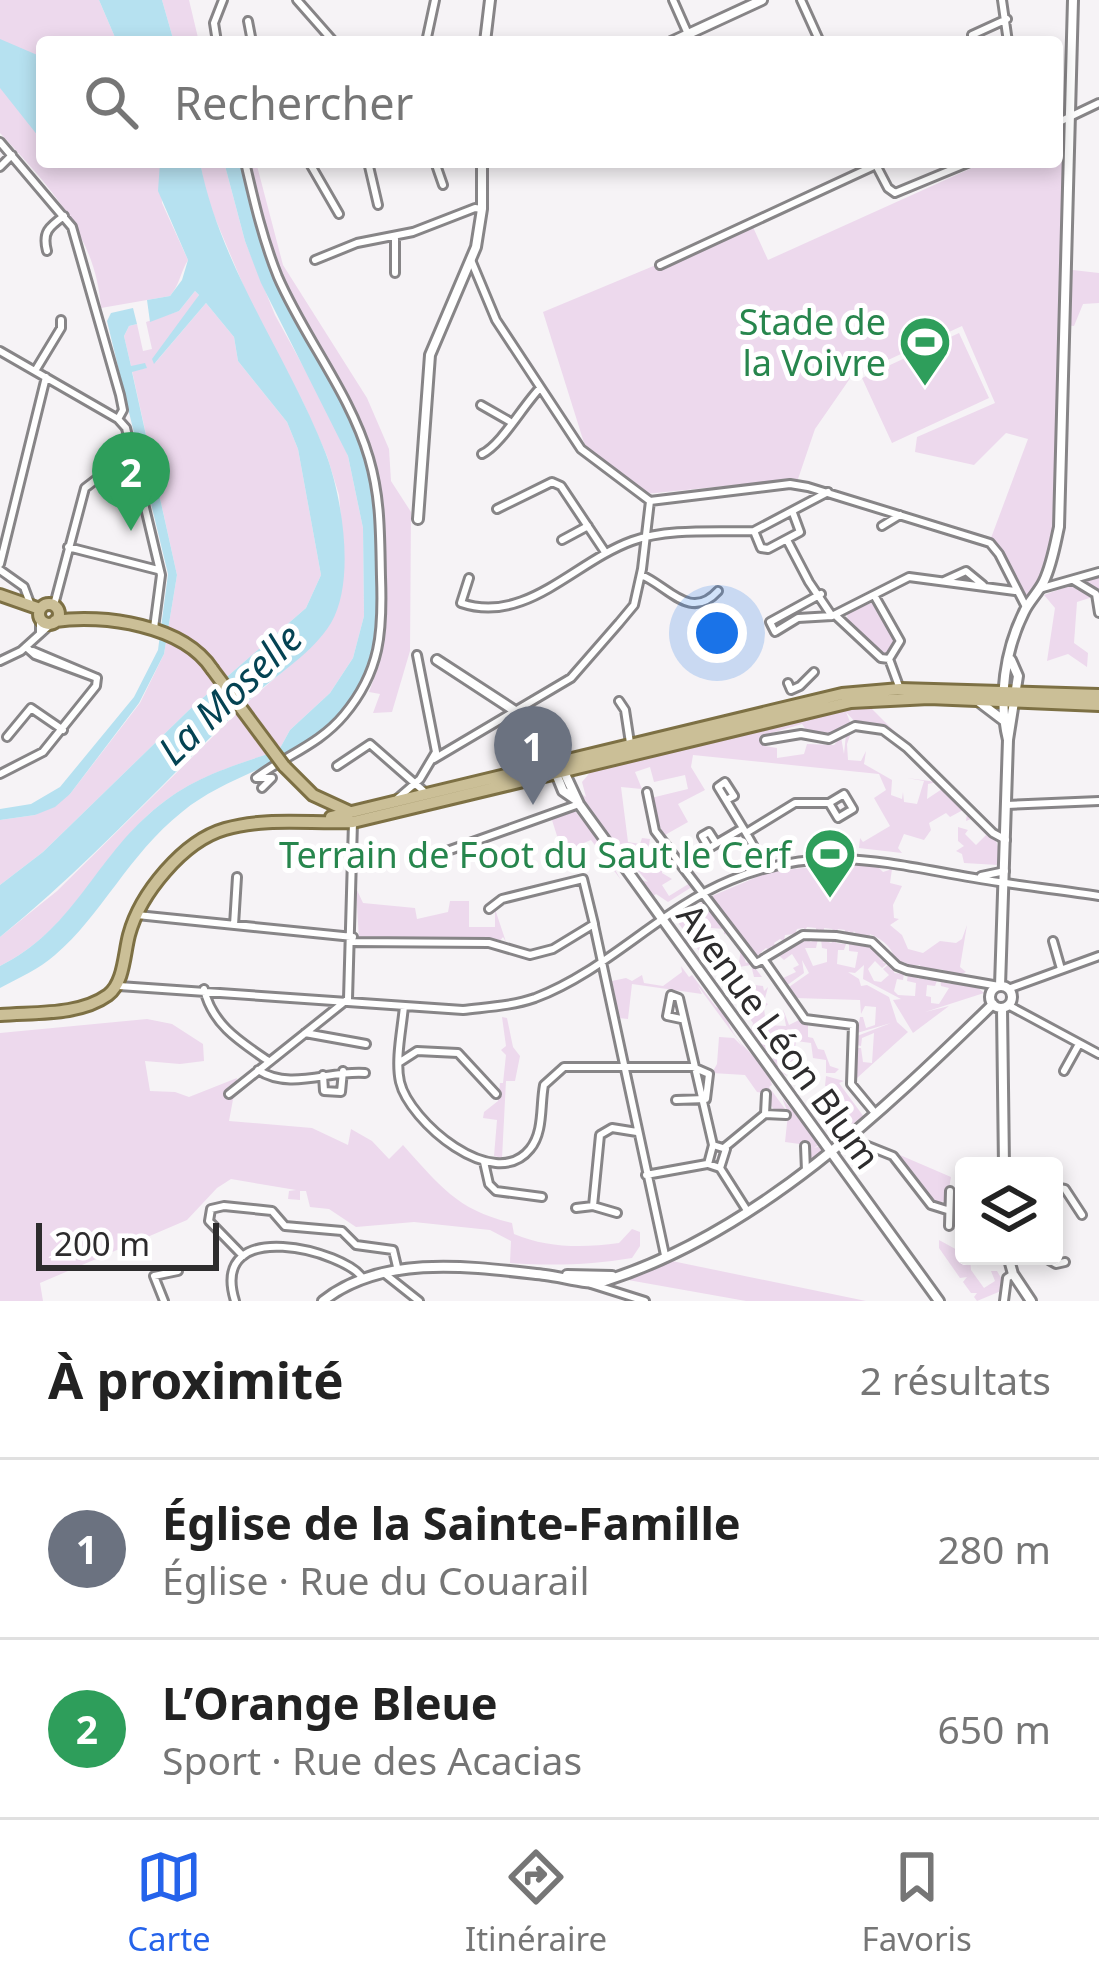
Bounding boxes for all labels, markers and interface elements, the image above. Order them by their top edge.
search box [36,36,1063,168]
icon: search [78,69,144,135]
text: Rechercher [174,72,413,133]
place label: Stade de la Voivre [739,297,886,387]
sports icon: Stade de la Voivre [897,314,953,388]
pin: 2 [92,432,170,531]
your location [687,603,747,663]
water label: La Moselle [145,611,313,775]
pin: 1 [494,706,572,805]
sports icon: Terrain de Foot du Saut le Cerf [802,826,858,900]
place label: Terrain de Foot du Saut le Cerf [279,830,793,879]
street label: Avenue Léon Blum [666,893,892,1179]
map controls [955,1157,1063,1265]
button: layers [955,1157,1063,1265]
scale bar [36,1217,219,1270]
text: 200 m [54,1221,150,1266]
text: À proximité [48,1344,344,1414]
text: 2 résultats [860,1353,1051,1406]
text: Église de la Sainte-Famille [162,1492,741,1553]
text: 1 [76,1522,98,1575]
text: 280 m [937,1522,1051,1575]
text: Église · Rue du Couarail [162,1553,589,1606]
text: L’Orange Bleue [162,1672,498,1733]
text: 2 [76,1702,98,1755]
text: 650 m [937,1702,1051,1755]
text: Sport · Rue des Acacias [162,1733,582,1786]
tab: Carte [127,1844,211,1961]
tab: Itinéraire [465,1844,607,1961]
tab: Favoris [862,1844,972,1961]

